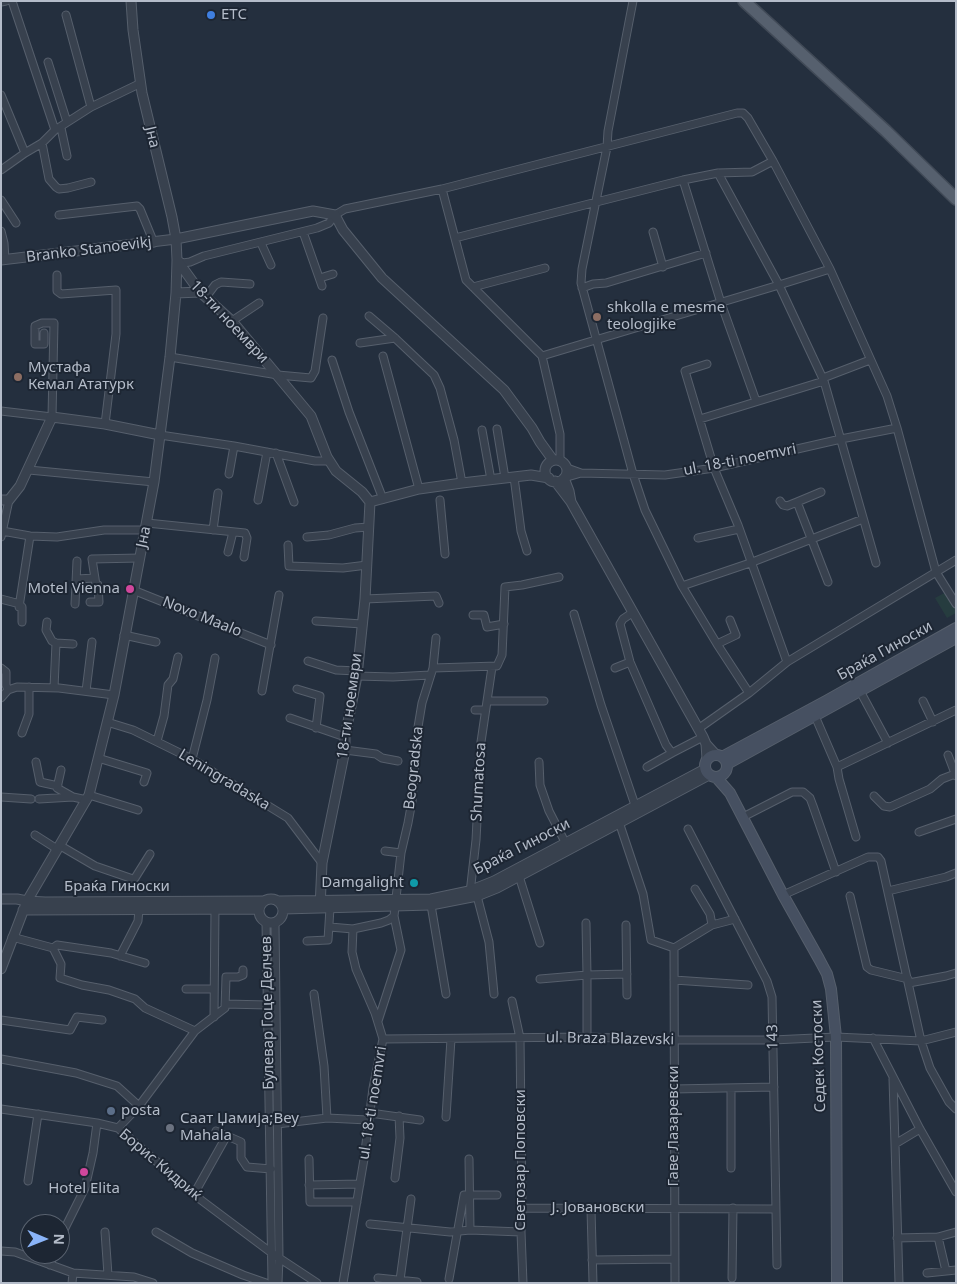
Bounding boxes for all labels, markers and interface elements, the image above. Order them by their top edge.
place label: ETC [221,6,247,24]
marker: ETC [205,9,217,21]
street label: Јна [141,124,163,150]
street label: Branko Stanoevikj [25,233,153,267]
street label: 18-ти ноември [186,277,272,367]
place label: shkolla e mesme teologjike [607,299,725,334]
marker: shkolla e mesme teologjike [591,311,603,323]
place label: Мустафа Кемал Ататурк [28,359,134,394]
marker: Мустафа Кемал Ататурк [12,371,24,383]
street label: ul. 18-ti noemvri [682,440,798,480]
street label: Јна [133,525,155,549]
place label: Motel Vienna [27,580,120,598]
marker: Motel Vienna [124,583,136,595]
street label: Novo Maalo [160,593,244,641]
street label: Браќа Гиноски [834,617,936,685]
street label: 18-ти ноември [334,652,366,760]
street label: Beogradska [401,725,427,811]
street label: Shumatosa [468,742,490,822]
street label: Leningradaska [175,746,273,814]
street label: Браќа Гиноски [471,815,573,879]
place label: Damgalight [321,874,404,892]
marker: Damgalight [408,877,420,889]
street label: Браќа Гиноски [64,878,170,896]
street label: Булевар Гоце Делчев [258,936,278,1090]
street label: Седек Костоски [808,999,830,1113]
street label: 143 [764,1024,782,1050]
street label: ul. Braza Blazevski [546,1029,674,1049]
street label: ul. 18-ti noemvri [355,1045,391,1161]
street label: Гаве Лазаревски [665,1066,683,1186]
street label: Светозар Поповски [512,1089,530,1231]
place label: posta [121,1102,160,1120]
marker: posta [105,1105,117,1117]
place label: Саат Џамија;Bey Mahala [180,1110,299,1145]
marker: Саат Џамија;Bey Mahala [164,1122,176,1134]
street label: Борис Кидриќ [115,1125,205,1205]
marker: Hotel Elita [78,1166,90,1178]
place label: Hotel Elita [48,1180,120,1198]
street label: Ј. Јовановски [551,1199,645,1217]
north arrow [20,1214,70,1264]
text: N [50,1233,69,1245]

